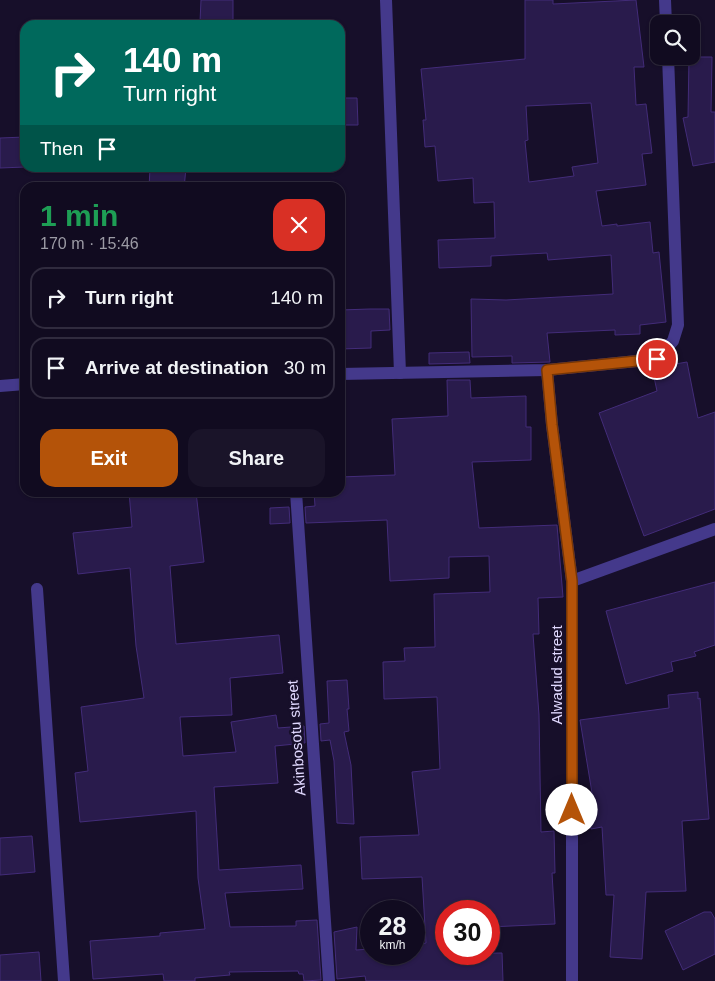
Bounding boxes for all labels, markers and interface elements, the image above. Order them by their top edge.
map controls [650,15,700,65]
button: search [650,15,700,65]
icon: right [40,40,105,105]
text: 140 m [123,40,222,79]
text: Turn right [123,81,216,106]
icon: arrive [93,135,121,163]
text: Then [40,138,83,159]
text: 1 min [40,199,118,232]
button: close [273,199,325,251]
text: 170 m · 15:46 [40,235,139,252]
icon: right [42,284,70,312]
text: Turn right [85,287,173,308]
text: 140 m [270,287,323,308]
pin [636,338,678,380]
icon: arrive [643,345,671,373]
icon: arrive [42,354,70,382]
text: Arrive at destination [85,357,269,378]
text: 30 m [284,357,326,378]
button: Exit [40,429,178,487]
button: Share [188,429,325,487]
street label: Alwadud street [548,625,565,725]
street label: Akinbosotu street [283,679,309,796]
position arrow [545,783,597,835]
speed limit sign: 30 [435,900,500,965]
text: 28 [379,912,406,940]
text: km/h [379,938,406,952]

